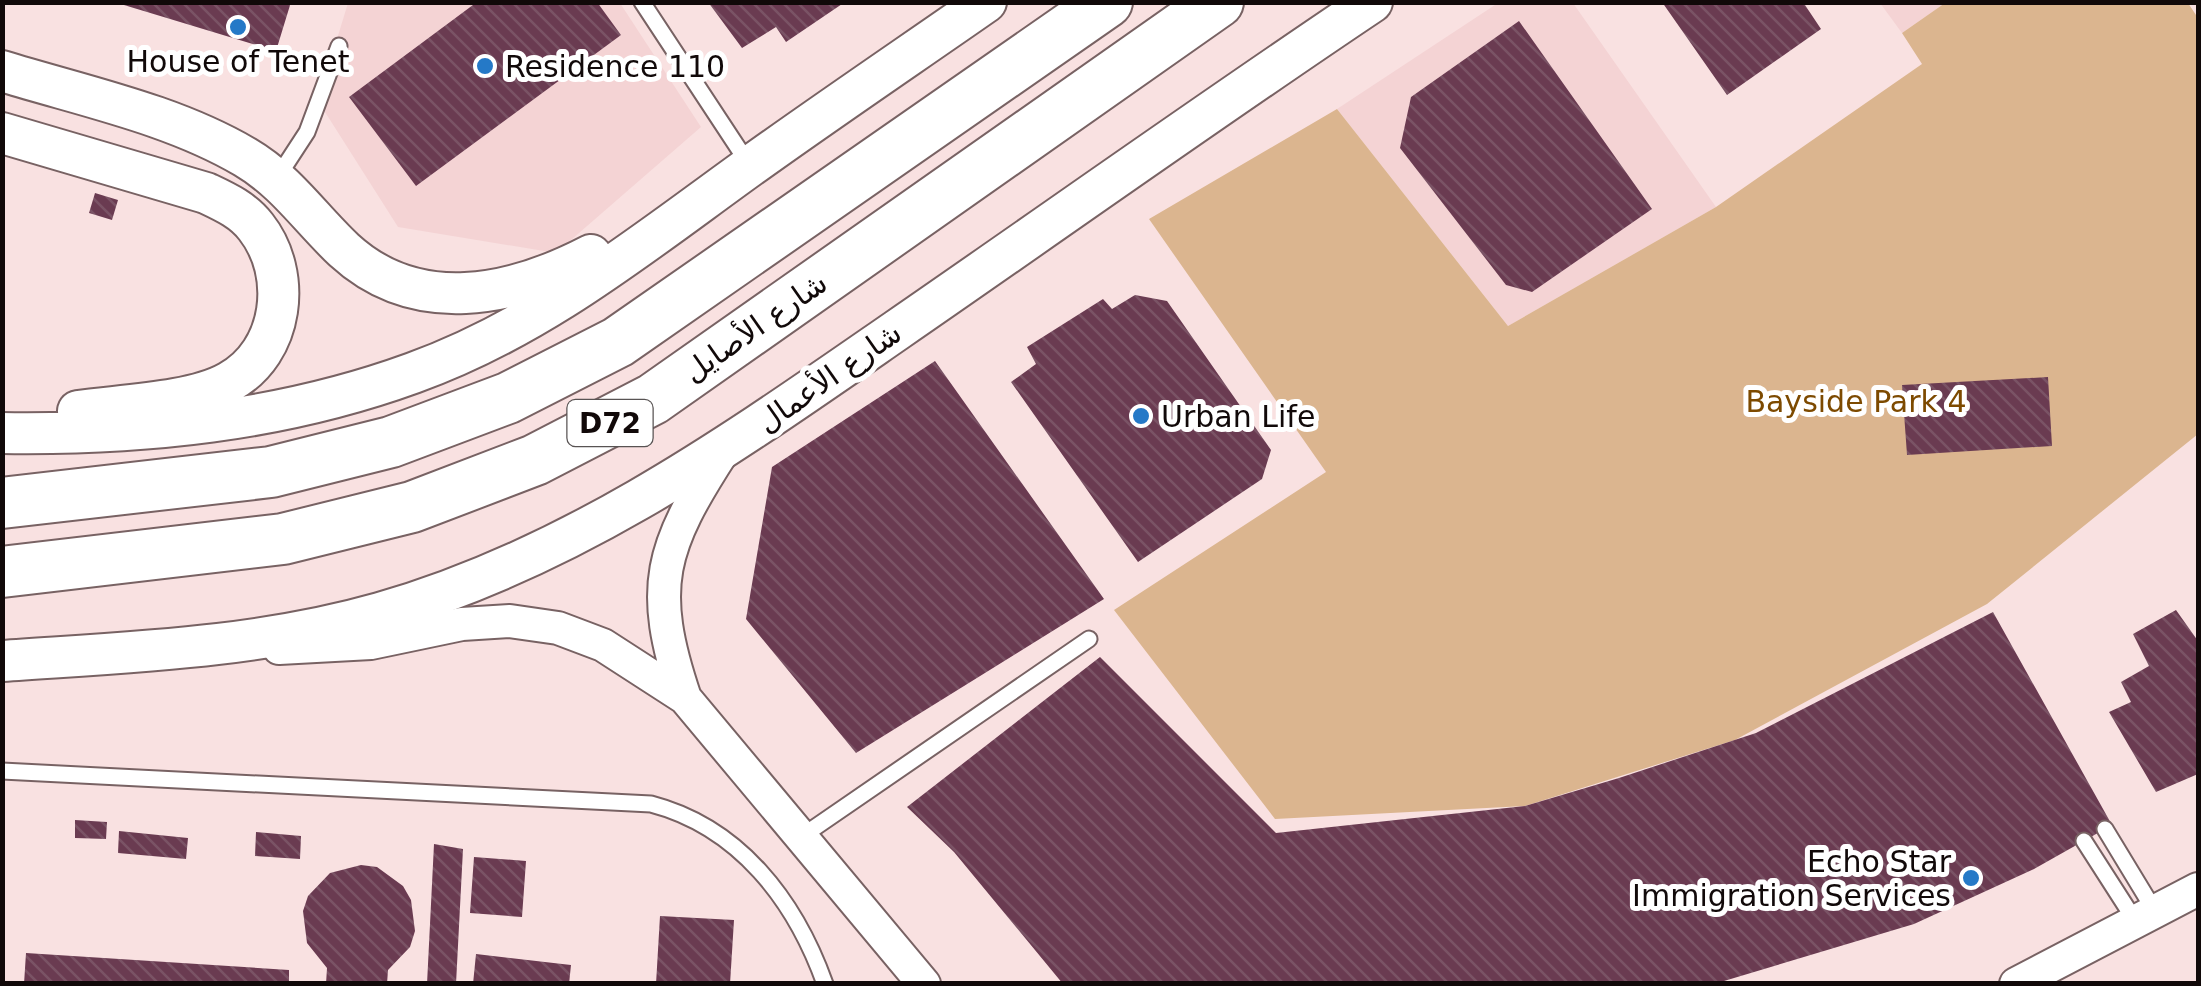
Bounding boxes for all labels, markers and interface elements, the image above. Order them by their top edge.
marker: House of Tenet [227,16,249,38]
place label: House of Tenet [127,44,350,79]
place label: Residence 110 [505,49,725,84]
marker: Residence 110 [474,55,496,77]
street label: شارع الأصايل [675,263,834,389]
street label: شارع الأعمال [749,313,908,439]
park label: Bayside Park 4 [1745,384,1967,419]
place label: Urban Life [1161,399,1315,434]
road number: D72 [568,400,652,446]
marker: Urban Life [1130,405,1152,427]
place label: Echo Star Immigration Services [1632,844,1952,913]
marker: Echo Star Immigration Services [1960,867,1982,889]

